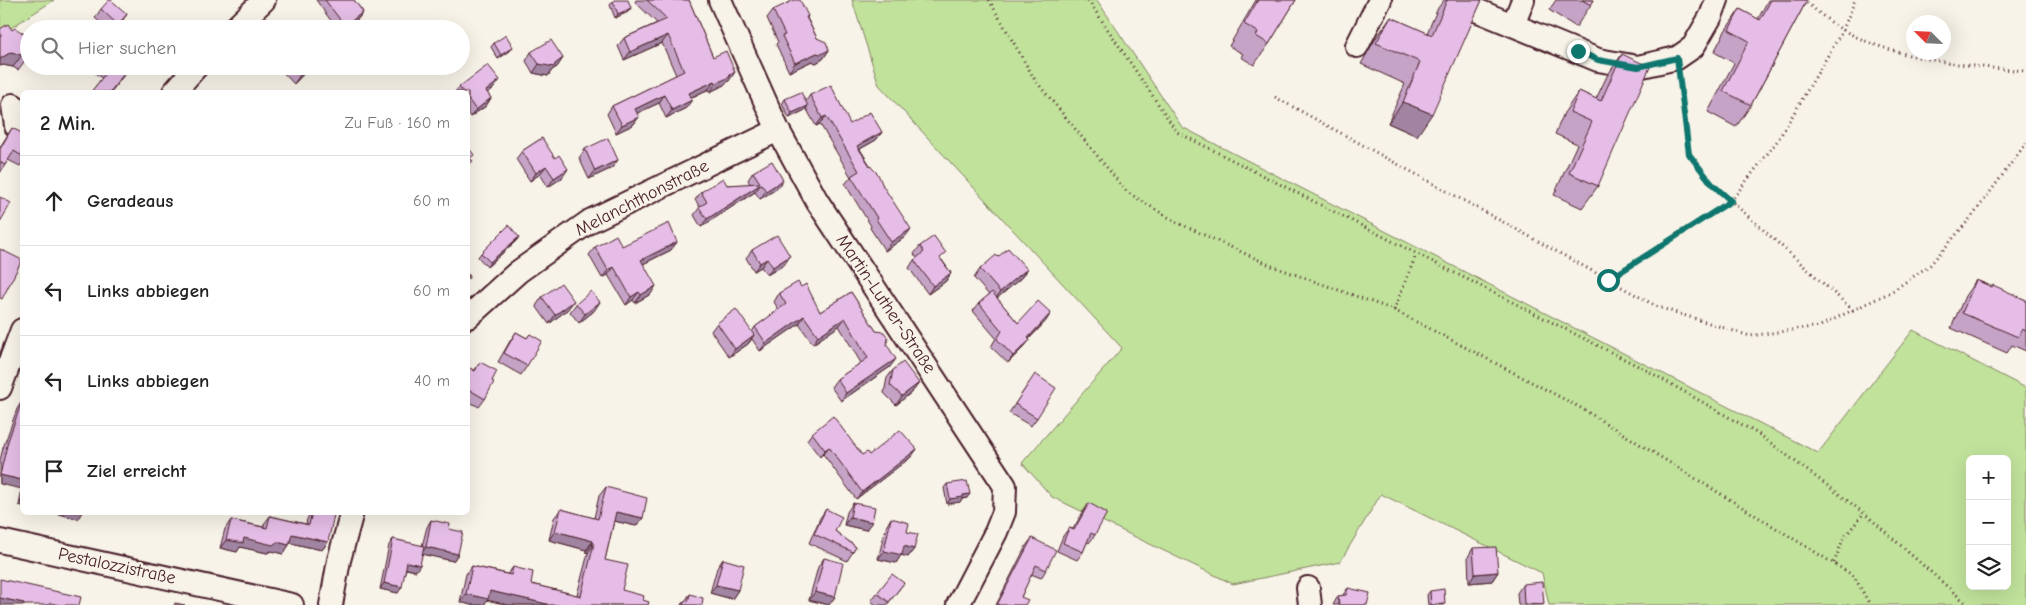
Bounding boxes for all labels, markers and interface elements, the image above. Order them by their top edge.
north arrow [1906,15,1951,60]
search box [20,20,470,75]
icon: search [38,34,66,62]
text: Hier suchen [78,37,176,59]
route end [1567,40,1590,63]
text: 2 Min. [40,111,95,135]
text: Zu Fuß · 160 m [345,114,450,132]
street label: Melanchthonstraße [572,155,712,241]
icon: ahead [40,187,68,215]
text: Geradeaus [87,190,173,212]
text: 60 m [413,192,450,210]
street label: Martin-Luther-Straße [832,231,940,377]
route start [1597,269,1620,292]
icon: left [40,277,68,305]
text: Links abbiegen [87,280,209,302]
text: 60 m [413,282,450,300]
icon: left [40,367,68,395]
text: Links abbiegen [87,370,209,392]
text: 40 m [414,372,450,390]
map controls [1966,455,2011,590]
button: + [1966,455,2011,500]
icon: arrive [40,457,68,485]
text: Ziel erreicht [87,460,186,482]
button: − [1966,500,2011,545]
street label: Pestalozzistraße [56,543,178,589]
button: layers [1966,545,2011,590]

